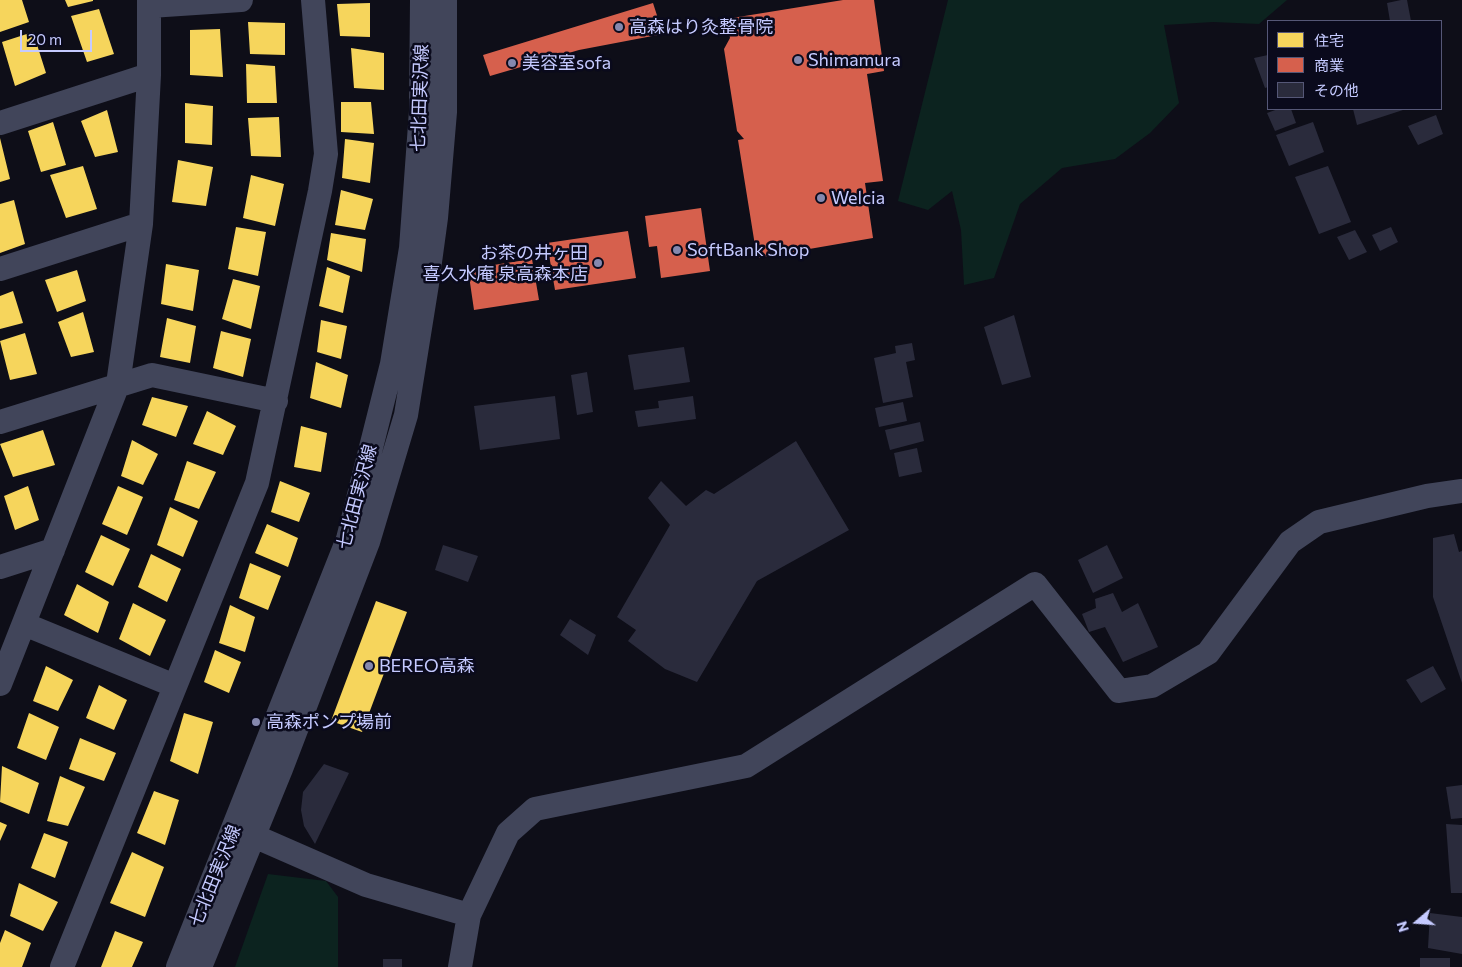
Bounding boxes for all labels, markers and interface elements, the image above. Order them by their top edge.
place label: 高森はり灸整骨院 [629,16,773,38]
scale bar [22,20,95,52]
legend [1267,20,1442,110]
marker: 高森はり灸整骨院 [613,21,625,33]
text: 20 m [28,30,62,48]
text: 住宅 [1314,31,1344,49]
street label: 七北田実沢線 [407,44,433,152]
place label: Shimamura [808,49,901,71]
place label: 美容室sofa [522,52,611,74]
marker: Shimamura [792,54,804,66]
text: 商業 [1314,56,1344,74]
marker: 美容室sofa [506,57,518,69]
text: その他 [1314,81,1359,99]
place label: Welcia [831,187,885,209]
marker: Welcia [815,192,827,204]
place label: SoftBank Shop [687,239,809,261]
place label: お茶の井ヶ田 喜久水庵 泉高森本店 [423,242,588,284]
marker: SoftBank Shop [671,244,683,256]
marker: お茶の井ヶ田 喜久水庵 泉高森本店 [592,257,604,269]
street label: 七北田実沢線 [333,442,381,552]
place label: BEREO高森 [379,655,475,677]
marker: BEREO高森 [363,660,375,672]
place label: 高森ポンプ場前 [266,711,392,733]
marker: 高森ポンプ場前 [250,716,262,728]
street label: 七北田実沢線 [185,822,245,930]
north arrow [1392,897,1442,947]
text: N [1393,919,1412,934]

